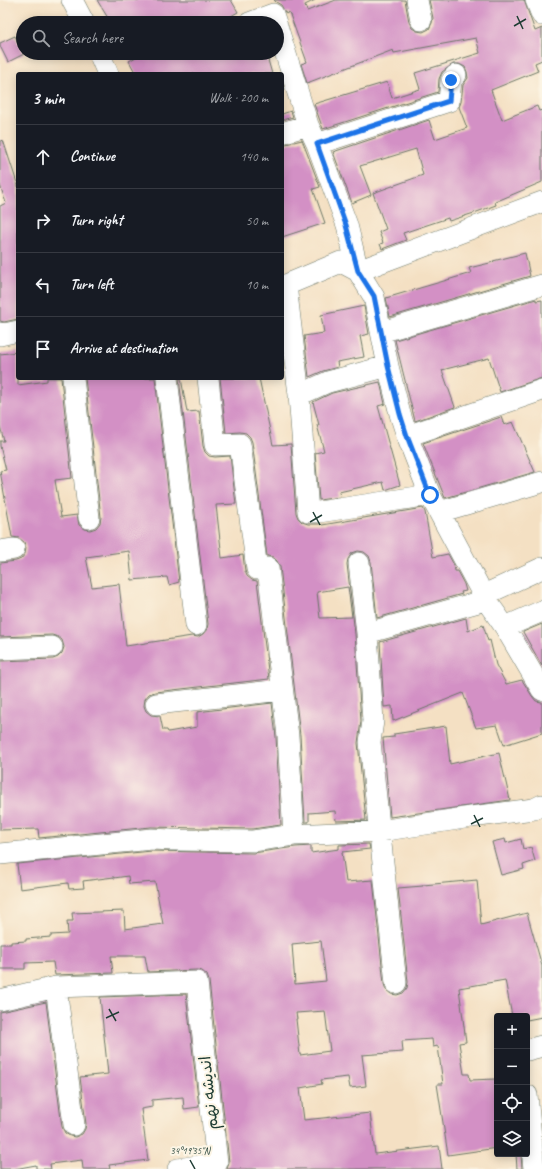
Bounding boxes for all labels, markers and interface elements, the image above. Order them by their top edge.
search box [16,16,284,60]
icon: search [30,27,52,49]
text: Search here [62,29,123,48]
route end [442,71,460,89]
text: 3 min [32,88,65,109]
text: Walk · 200 m [209,90,268,106]
icon: ahead [32,146,54,168]
text: Continue [70,147,115,166]
text: 140 m [240,149,268,165]
icon: right [32,210,54,232]
text: Turn right [70,211,123,230]
text: 50 m [246,213,268,229]
icon: left [32,274,54,296]
text: Turn left [70,275,113,294]
text: 10 m [246,277,268,293]
icon: arrive [32,338,54,360]
text: Arrive at destination [70,339,177,358]
route start [421,486,439,504]
map controls [494,1013,530,1157]
button: + [494,1013,530,1049]
button: − [494,1049,530,1085]
street label: اندیشه نهم [195,1055,225,1131]
button: locate [494,1085,530,1121]
button: layers [494,1121,530,1157]
text: 34°19'35"N [170,1144,212,1157]

